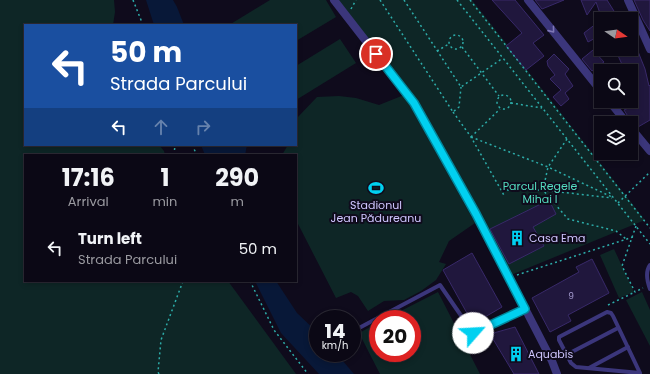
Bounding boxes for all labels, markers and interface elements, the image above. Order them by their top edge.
north arrow [594,12,638,56]
map controls [594,12,638,160]
one-way arrow [548,26,555,33]
text: 50 m [110,33,182,72]
pin [359,37,393,71]
icon: left [44,40,96,92]
icon: arrive [365,43,387,65]
button: search [594,64,638,108]
text: Strada Parcului [110,71,247,96]
icon: left [108,116,130,138]
icon: ahead [150,116,172,138]
icon: right [192,116,214,138]
button: layers [594,116,638,160]
text: 17:16 [62,161,115,194]
text: 1 [160,161,169,194]
text: 290 [215,161,259,194]
park label: Parcul Regele Mihai I [503,178,577,207]
sports icon: Stadionul Jean Pădureanu [367,179,385,197]
text: Arrival [68,192,109,211]
text: min [152,192,177,211]
text: m [230,192,244,211]
place label: Stadionul Jean Pădureanu [331,197,421,226]
text: Turn left [78,228,142,249]
building icon: Casa Ema [508,229,526,247]
place label: Casa Ema [529,230,585,246]
icon: left [44,237,66,259]
text: 50 m [239,238,277,259]
text: Strada Parcului [78,250,177,269]
house number: 9 [568,290,574,302]
speed limit sign: 20 [369,310,421,362]
position arrow [452,312,494,354]
text: 14 [324,317,346,345]
text: km/h [322,338,348,353]
building icon: Aquabis [507,345,525,363]
place label: Aquabis [528,346,573,362]

